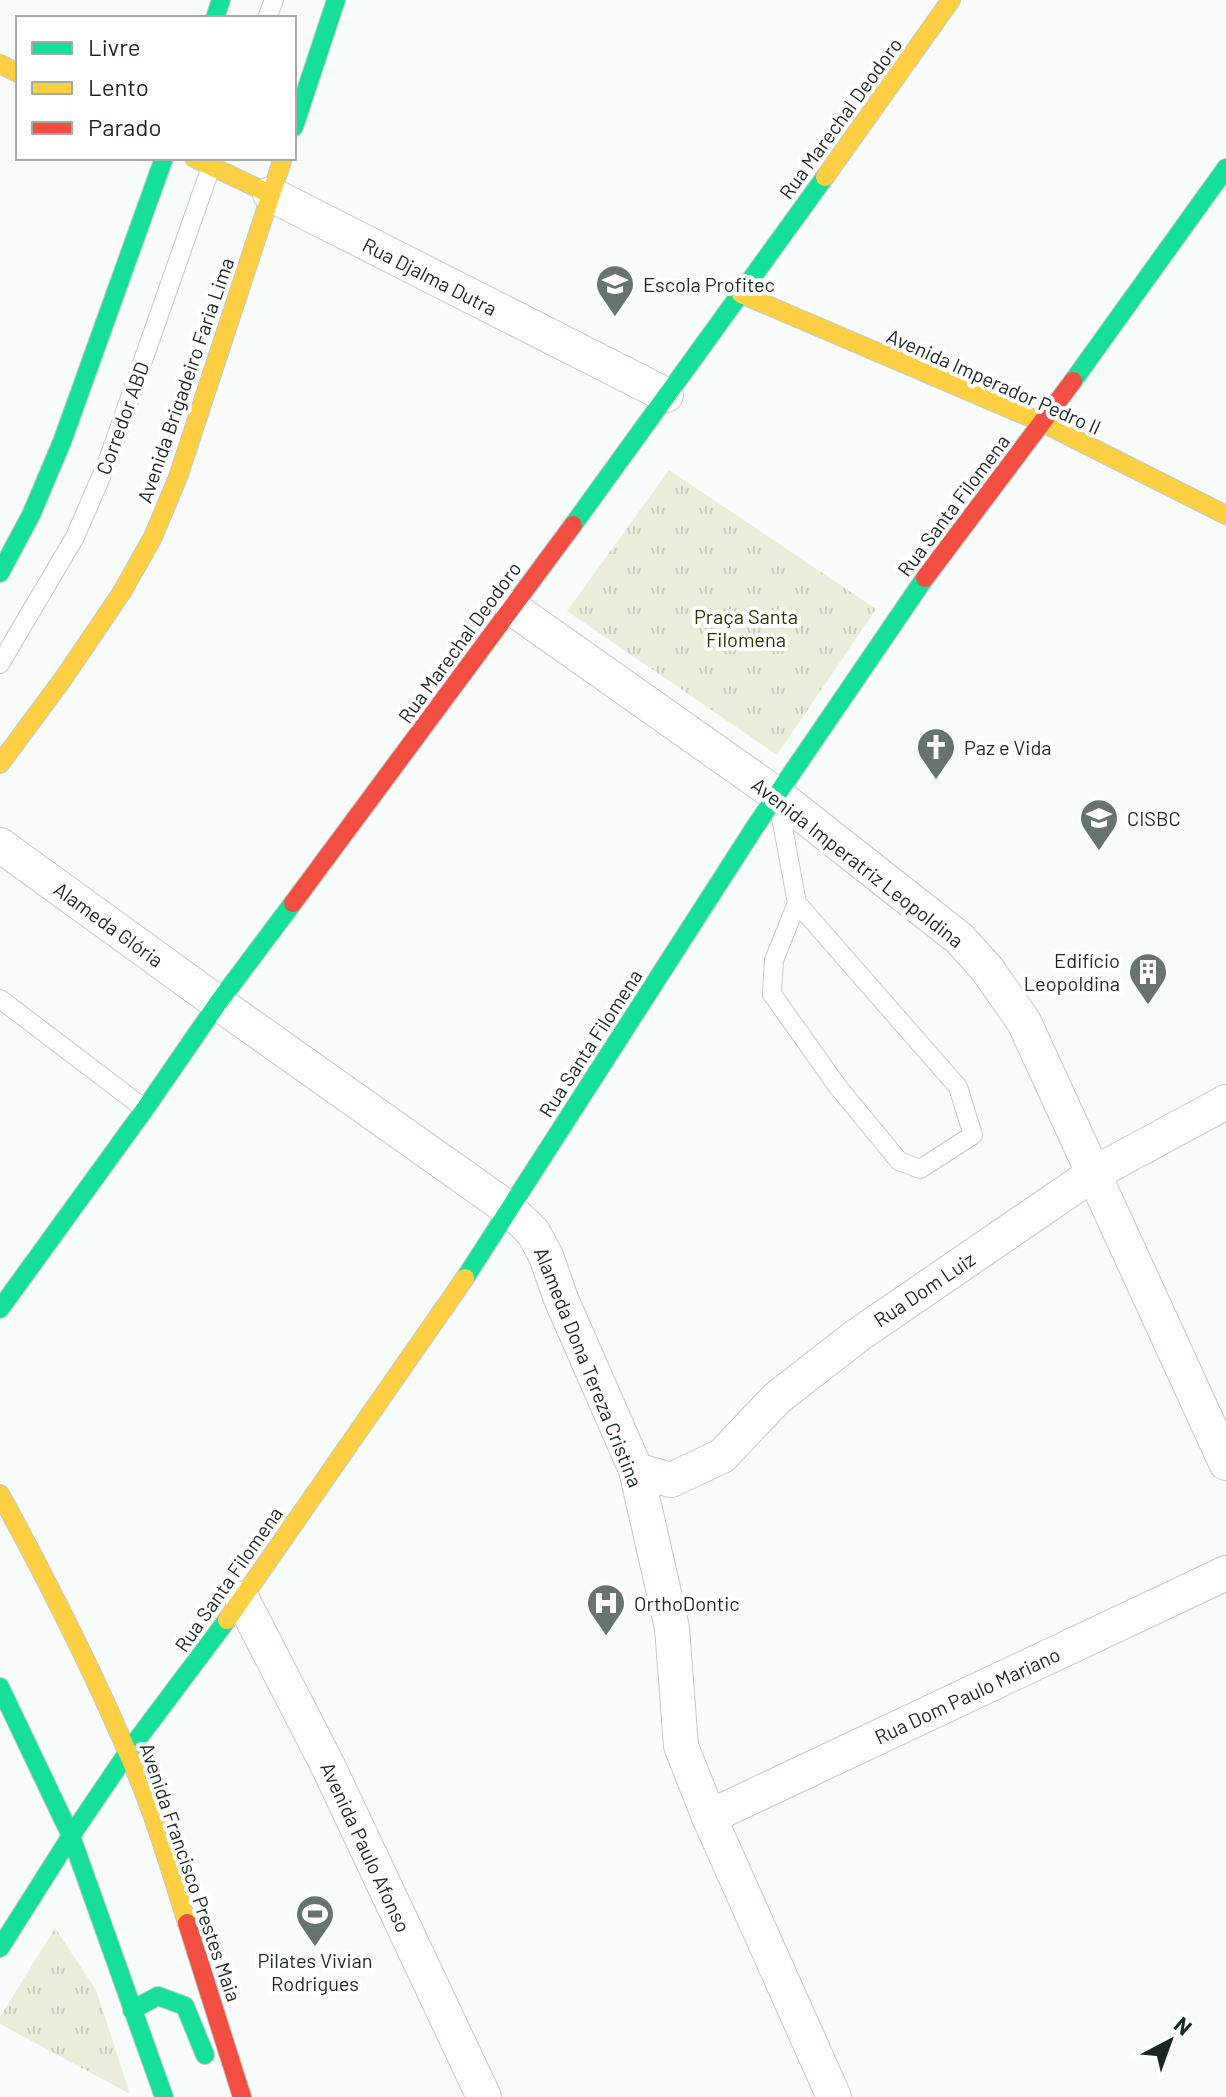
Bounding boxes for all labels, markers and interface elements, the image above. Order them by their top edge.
legend [16,16,296,160]
text: Livre [88,32,141,61]
street label: Rua Marechal Deodoro [773,33,907,203]
text: Lento [88,72,149,101]
text: Parado [88,112,162,141]
street label: Rua Djalma Dutra [359,232,501,320]
street label: Avenida Brigadeiro Faria Lima [132,254,238,506]
school or university icon: Escola Profitec [594,263,636,318]
place label: Escola Profitec [643,272,775,296]
street label: Avenida Imperador Pedro II [883,323,1105,439]
street label: Corredor ABD [90,358,154,478]
street label: Rua Santa Filomena [892,429,1014,581]
street label: Rua Marechal Deodoro [392,557,526,727]
park label: Praça Santa Filomena [694,604,798,651]
church icon: Paz e Vida [915,726,957,781]
place label: Paz e Vida [964,735,1052,759]
street label: Avenida Imperatriz Leopoldina [747,772,969,952]
school or university icon: CISBC [1078,797,1120,852]
place label: CISBC [1127,806,1181,830]
street label: Alameda Glória [50,876,168,972]
place label: Edifício Leopoldina [1024,948,1120,995]
building icon: Edifício Leopoldina [1127,951,1169,1006]
street label: Rua Santa Filomena [533,965,647,1121]
street label: Alameda Dona Tereza Cristina [530,1244,648,1490]
street label: Rua Dom Luiz [869,1246,979,1332]
street label: Rua Santa Filomena [169,1502,287,1656]
hospital icon: OrthoDontic [585,1582,627,1637]
place label: OrthoDontic [634,1591,740,1615]
street label: Rua Dom Paulo Mariano [870,1641,1064,1749]
street label: Avenida Francisco Prestes Maia [135,1739,247,2005]
street label: Avenida Paulo Afonso [316,1758,416,1936]
sports icon: Pilates Vivian Rodrigues [294,1893,336,1948]
place label: Pilates Vivian Rodrigues [257,1948,373,1995]
north arrow [1130,2001,1210,2081]
text: N [1170,2011,1198,2040]

